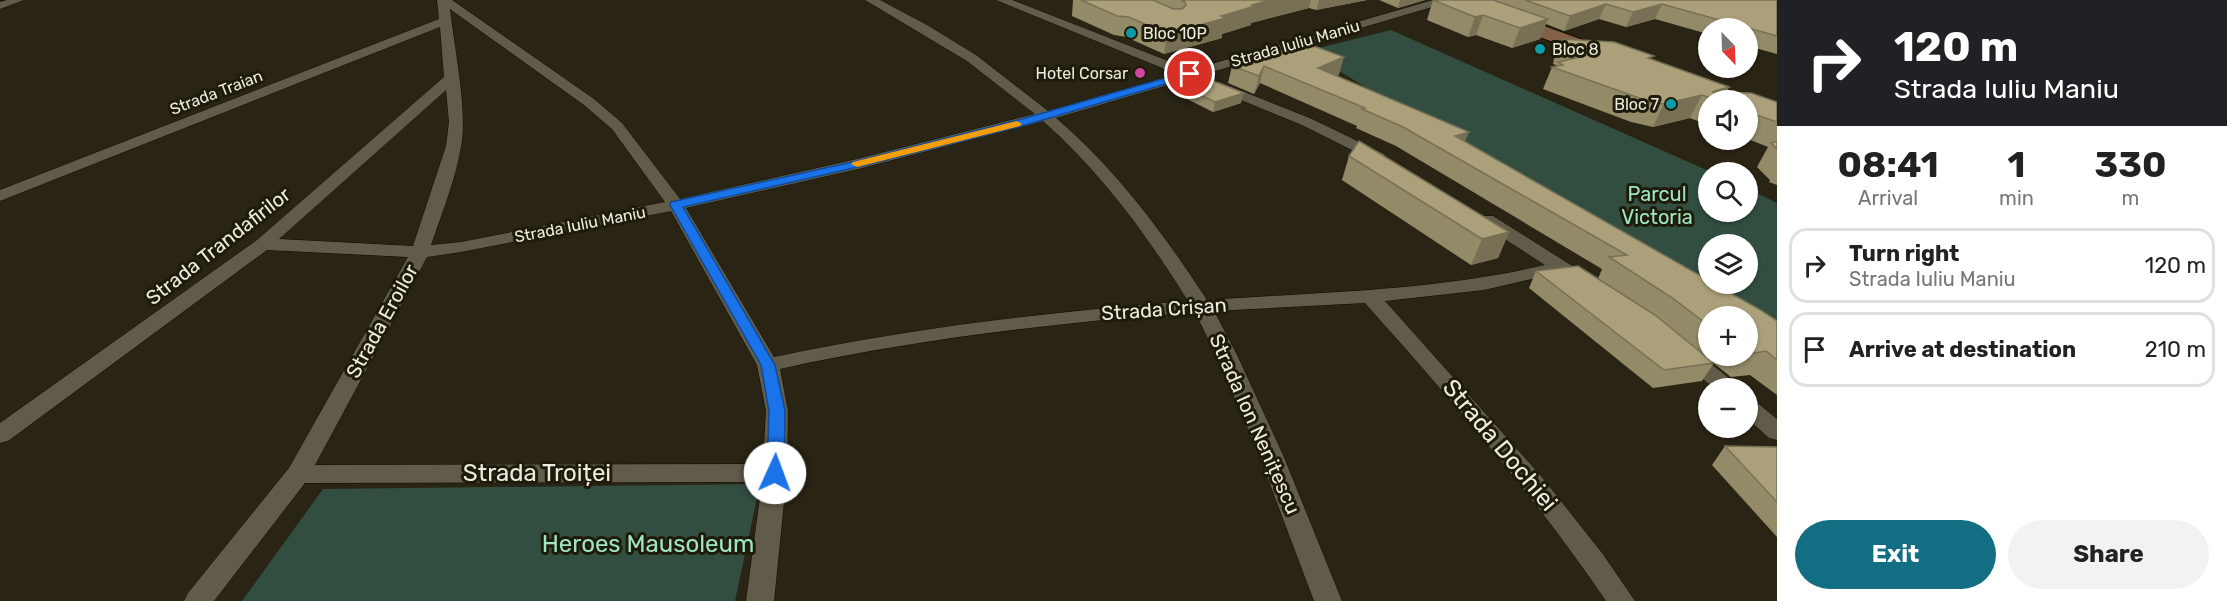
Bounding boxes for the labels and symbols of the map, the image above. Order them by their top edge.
street label: Strada Iuliu Maniu [1228,16,1362,71]
north arrow [1698,18,1758,78]
place label: Bloc 10P [1143,24,1207,43]
marker: Bloc 10P [1124,26,1138,40]
place label: Bloc 8 [1552,40,1599,59]
marker: Bloc 8 [1533,42,1547,56]
pin [1164,48,1215,99]
place label: Hotel Corsar [1035,64,1128,83]
street label: Strada Traian [167,66,265,119]
marker: Hotel Corsar [1133,66,1147,80]
place label: Bloc 7 [1614,95,1659,114]
marker: Bloc 7 [1664,97,1678,111]
street label: Strada Trandafirilor [141,182,295,310]
park label: Parcul Victoria [1621,182,1693,229]
street label: Strada Iuliu Maniu [513,202,647,247]
street label: Strada Eroilor [341,260,423,382]
street label: Strada Crișan [1100,293,1228,325]
street label: Strada Ion Nenițescu [1204,330,1306,518]
street label: Strada Dochiei [1437,374,1563,516]
position arrow [743,441,807,505]
street label: Strada Troiței [463,459,611,487]
park label: Heroes Mausoleum [542,530,754,558]

